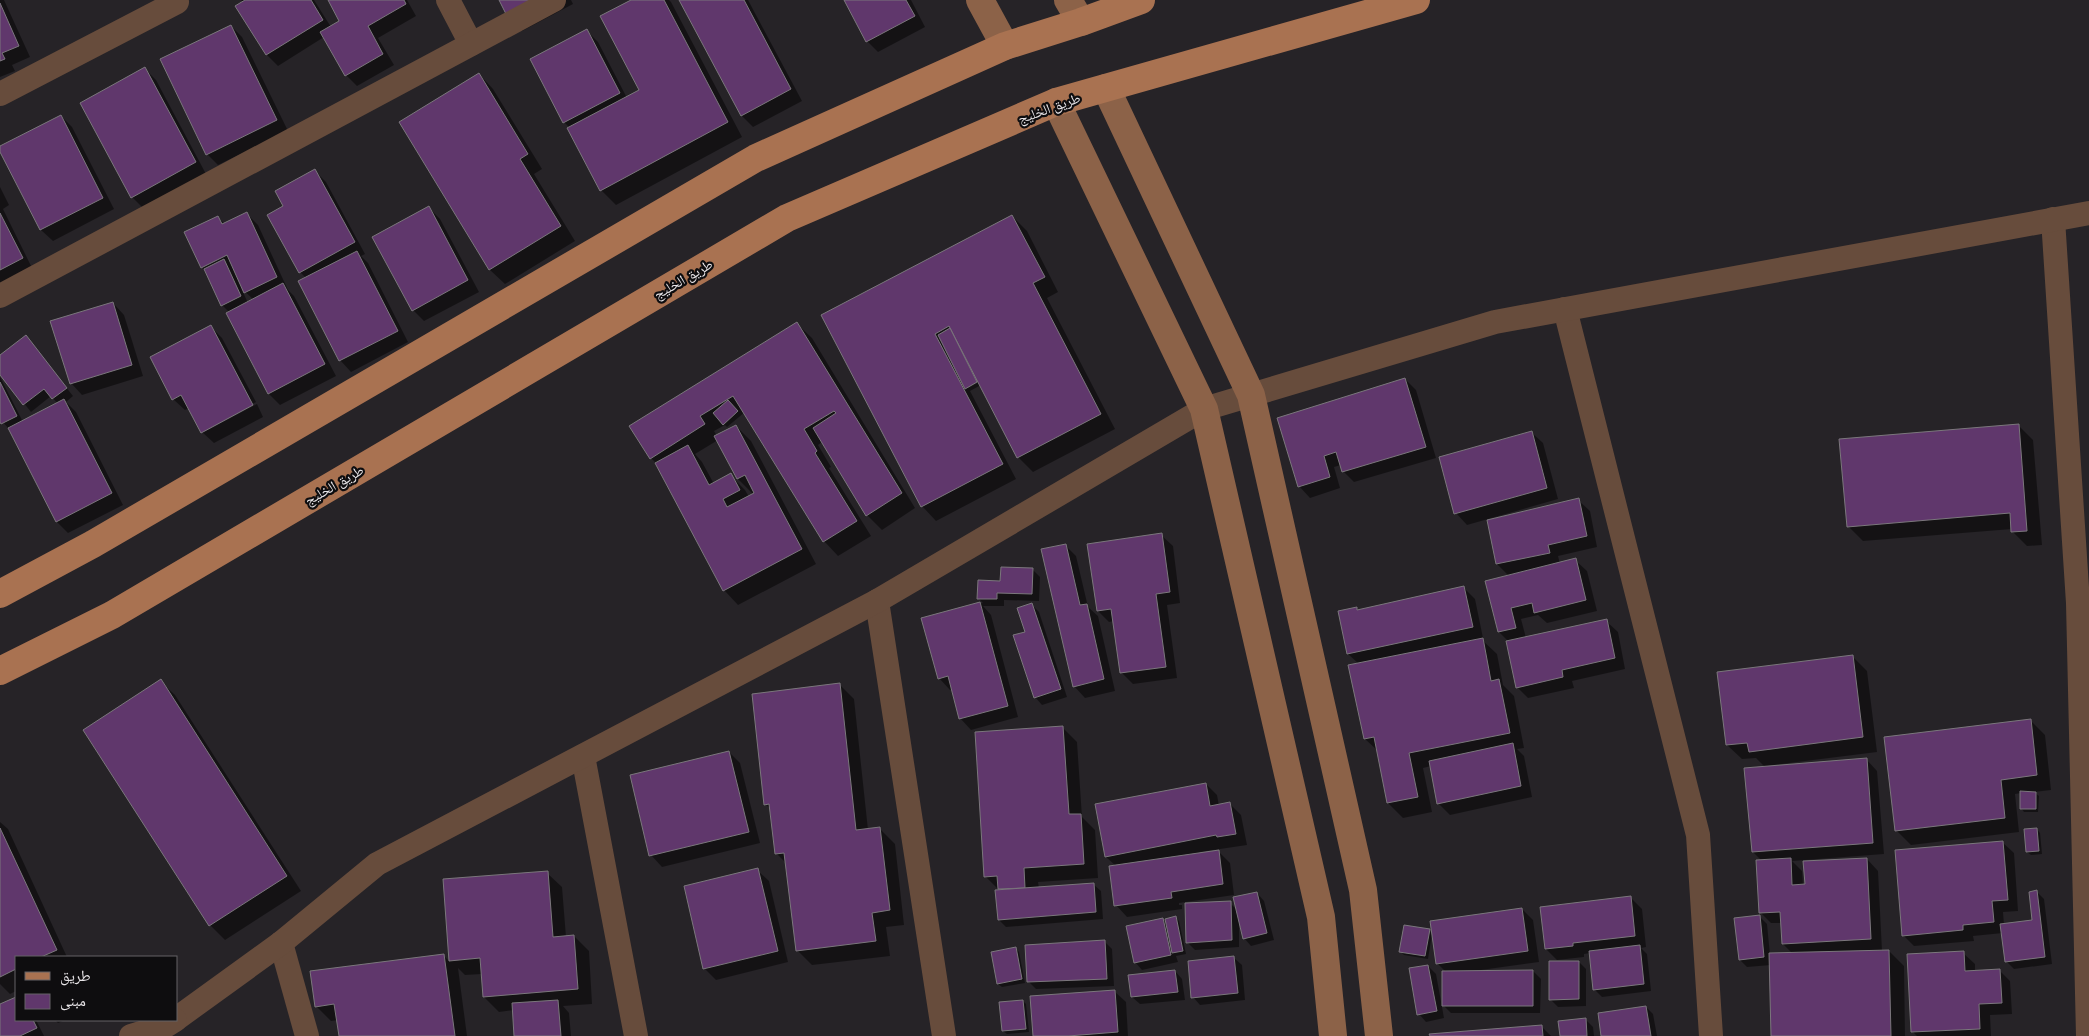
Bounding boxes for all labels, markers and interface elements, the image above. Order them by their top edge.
street label: طريق الخليج [1015,88,1083,129]
street label: طريق الخليج [650,255,716,304]
street label: طريق الخليج [301,461,367,510]
legend [15,956,178,1021]
text: طريق [60,965,91,986]
text: مبنى [60,990,86,1011]

